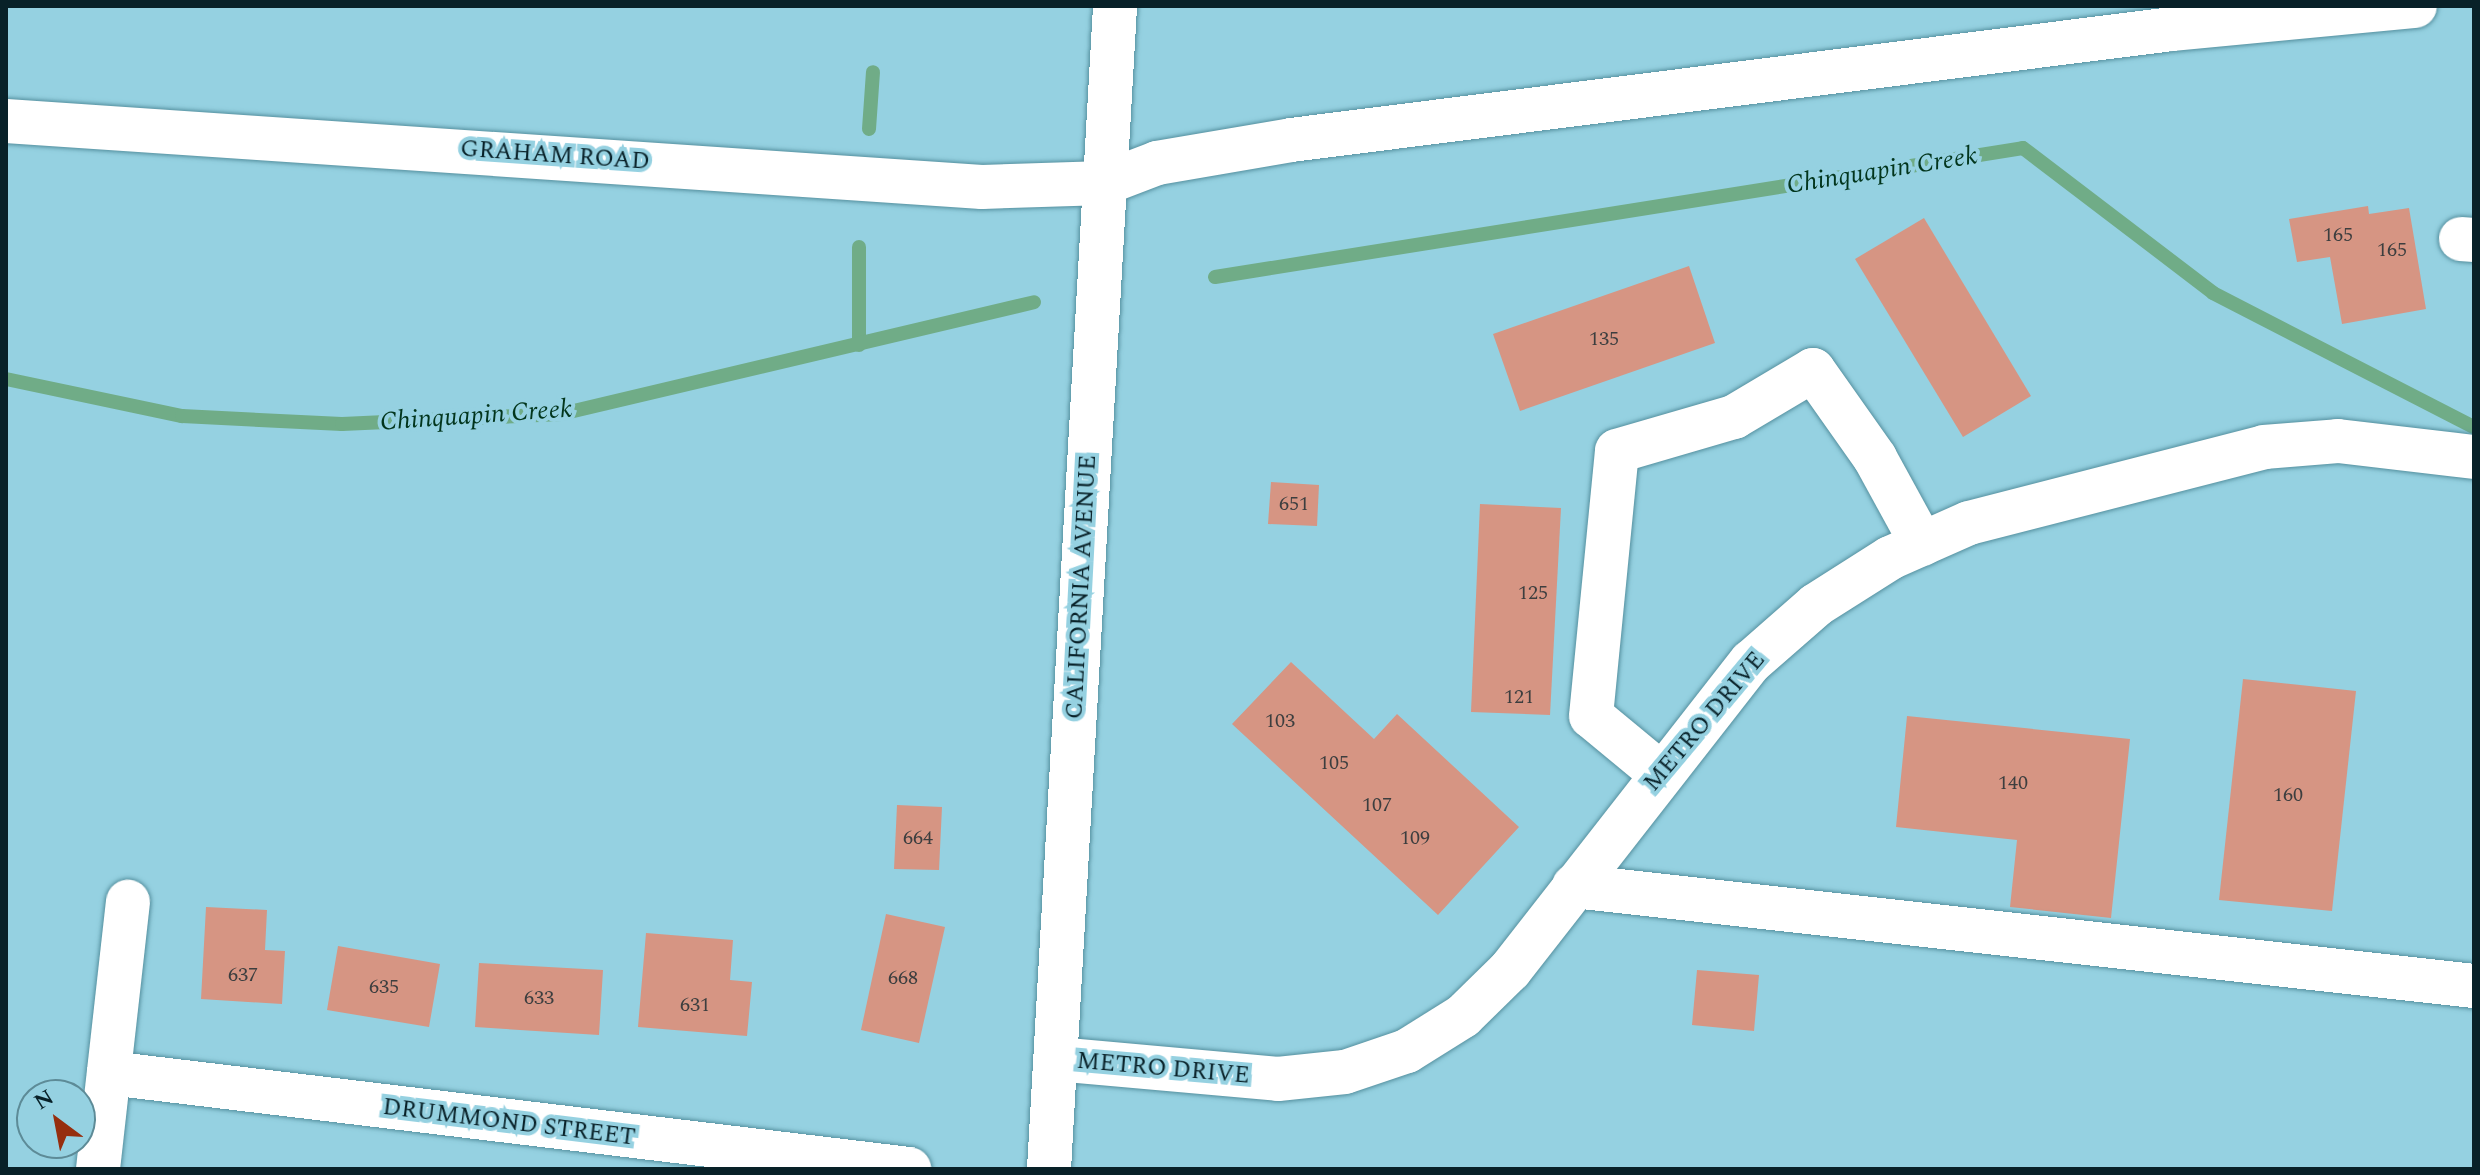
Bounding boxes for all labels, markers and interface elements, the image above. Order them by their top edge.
street label: GRAHAM ROAD [459,135,651,177]
water label: Chinquapin Creek [1784,141,1980,201]
house number: 165 [2323,223,2353,247]
house number: 165 [2377,238,2407,262]
house number: 135 [1589,327,1619,351]
water label: Chinquapin Creek [379,394,573,438]
street label: CALIFORNIA AVENUE [1061,454,1103,720]
house number: 651 [1279,492,1309,516]
house number: 125 [1518,581,1548,605]
street label: METRO DRIVE [1638,646,1772,798]
house number: 121 [1504,685,1534,709]
house number: 103 [1265,709,1295,733]
house number: 105 [1319,751,1349,775]
house number: 140 [1998,771,2028,795]
house number: 160 [2273,783,2303,807]
house number: 107 [1362,793,1392,817]
house number: 664 [903,826,933,850]
house number: 109 [1400,826,1430,850]
house number: 637 [228,963,258,987]
house number: 668 [888,966,918,990]
house number: 635 [369,975,399,999]
house number: 633 [524,986,554,1010]
house number: 631 [680,993,710,1017]
street label: METRO DRIVE [1075,1047,1251,1091]
north arrow [16,1079,96,1159]
text: N [28,1081,60,1119]
street label: DRUMMOND STREET [381,1093,637,1153]

